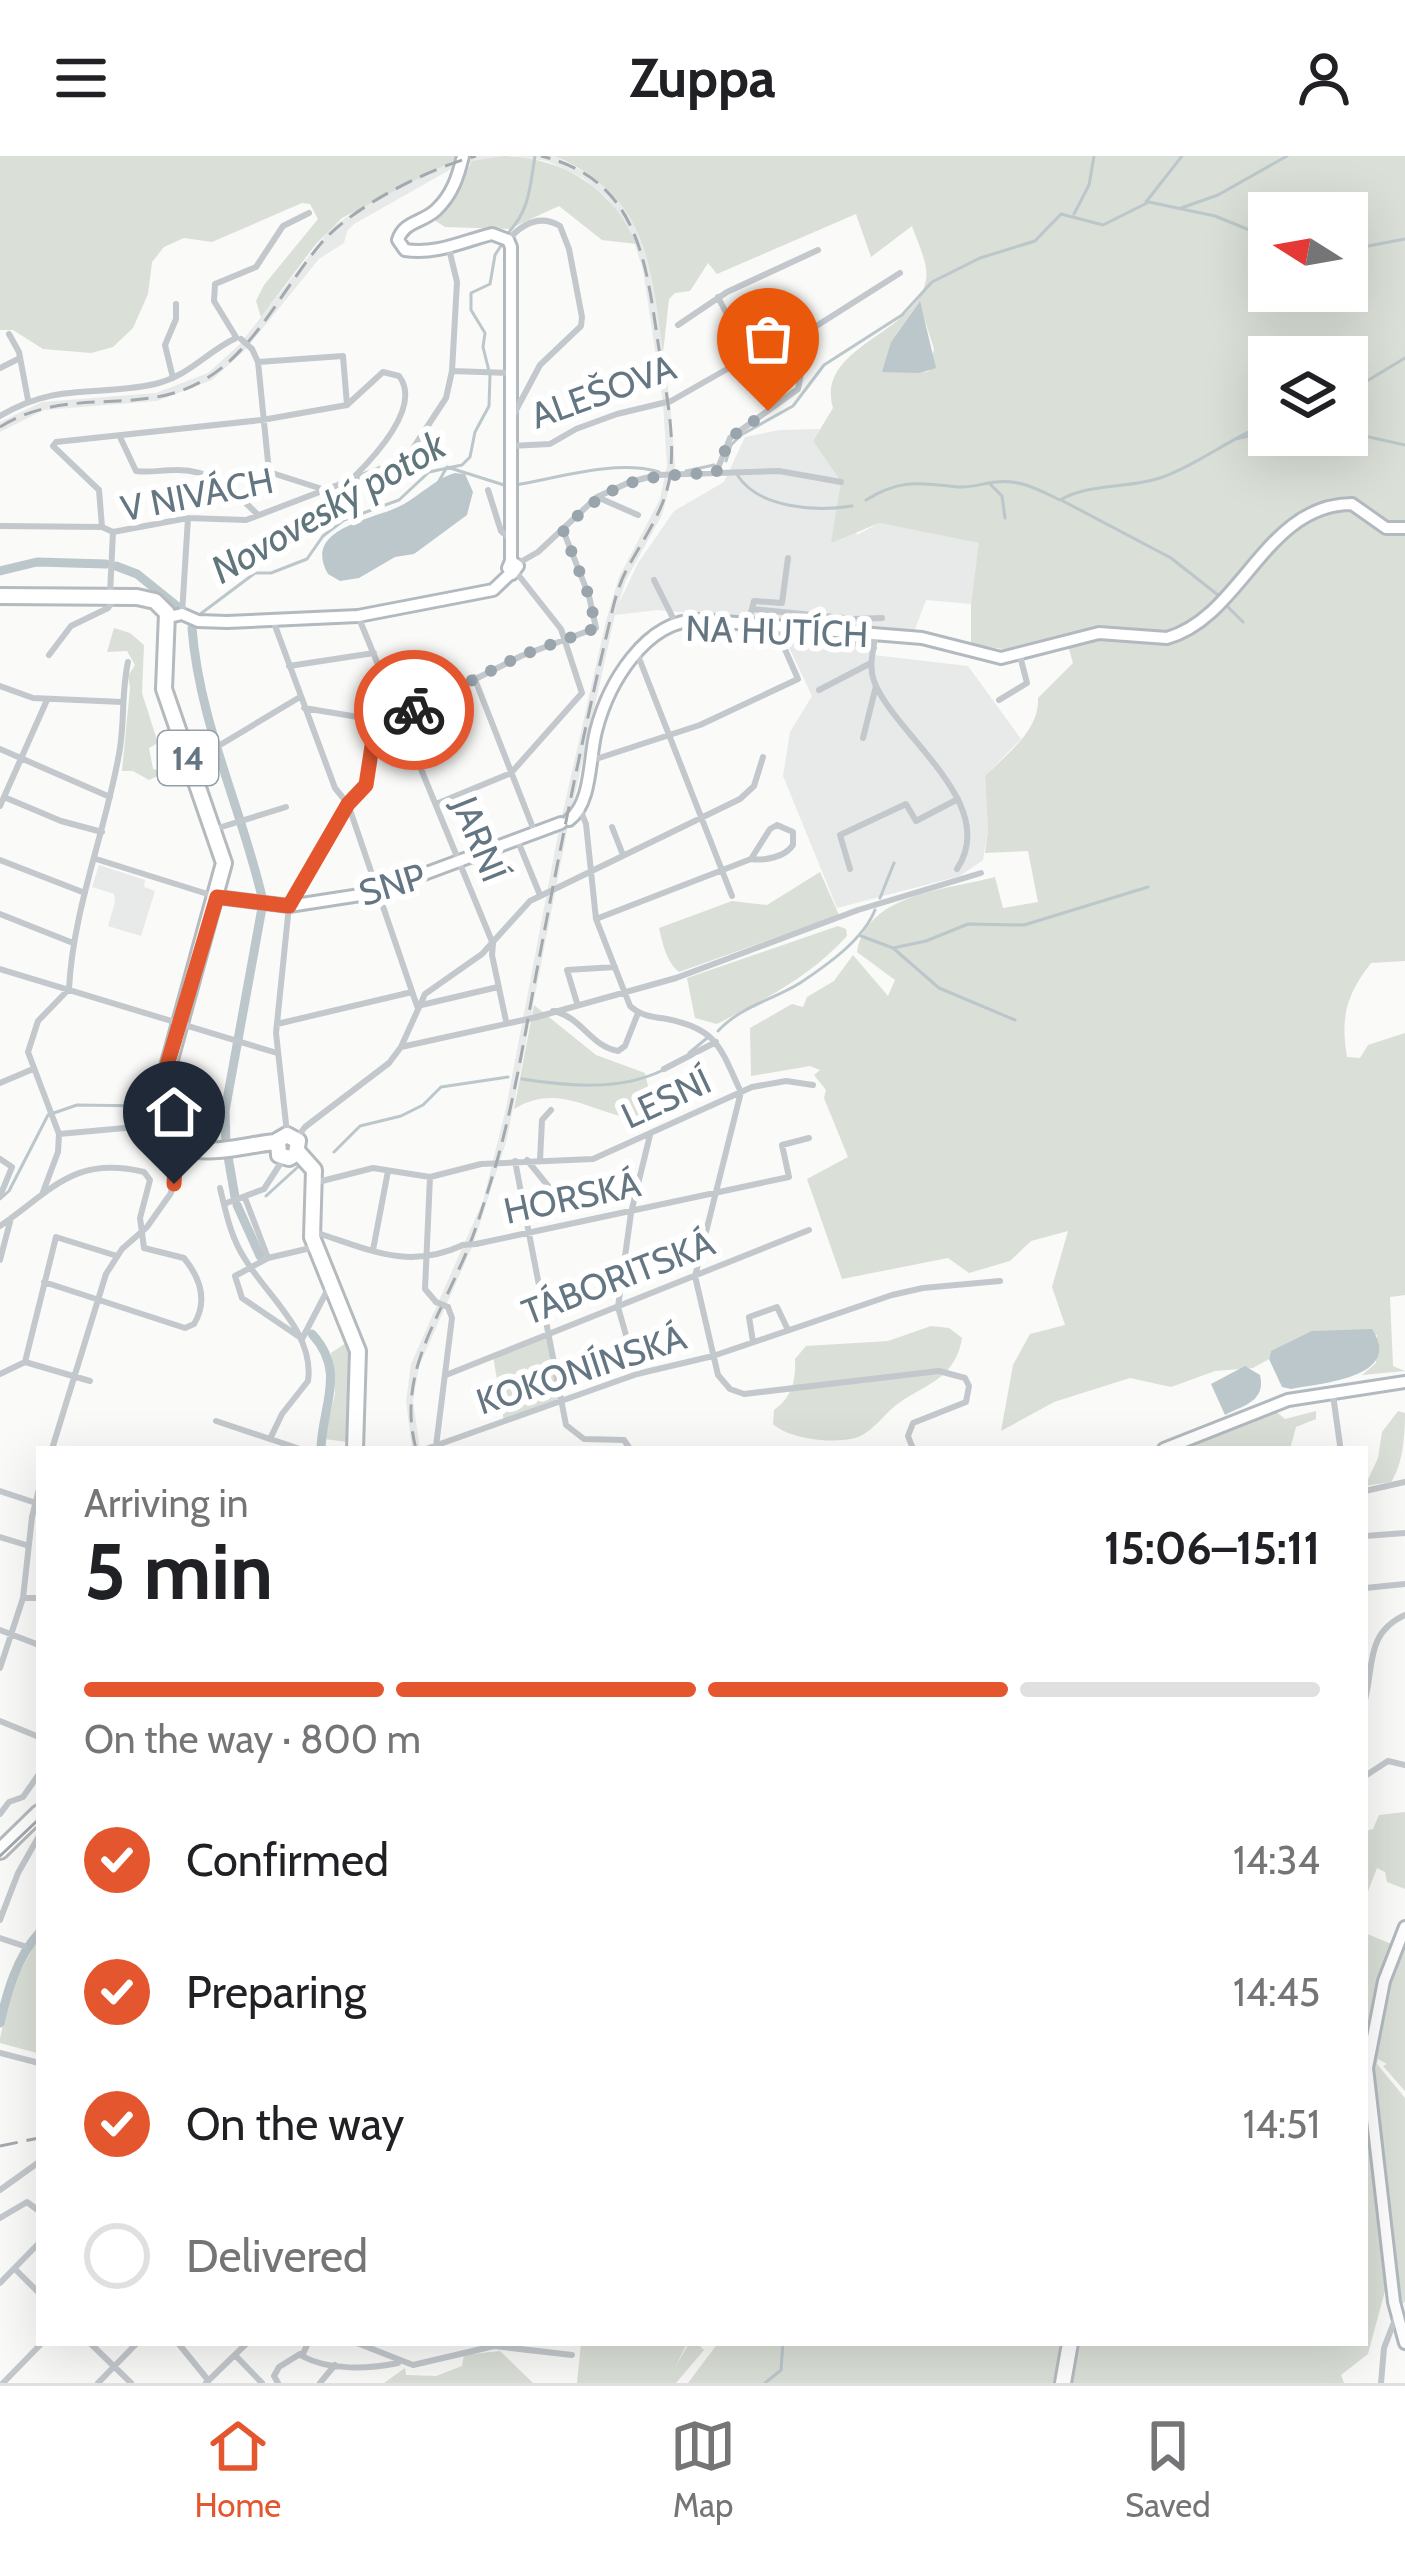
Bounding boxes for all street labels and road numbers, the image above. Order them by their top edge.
street label: ALEŠOVA [525,345,681,437]
street label: V NIVÁCH [117,458,277,530]
street label: NA HUTÍCH [685,606,869,656]
road number: 14 [158,731,218,785]
street label: JARNÍ [443,789,517,888]
street label: SNP [354,853,430,915]
street label: LESNÍ [614,1058,718,1138]
street label: HORSKÁ [500,1161,644,1233]
street label: TÁBORITSKÁ [516,1220,720,1334]
street label: KOKONÍNSKÁ [471,1314,691,1424]

